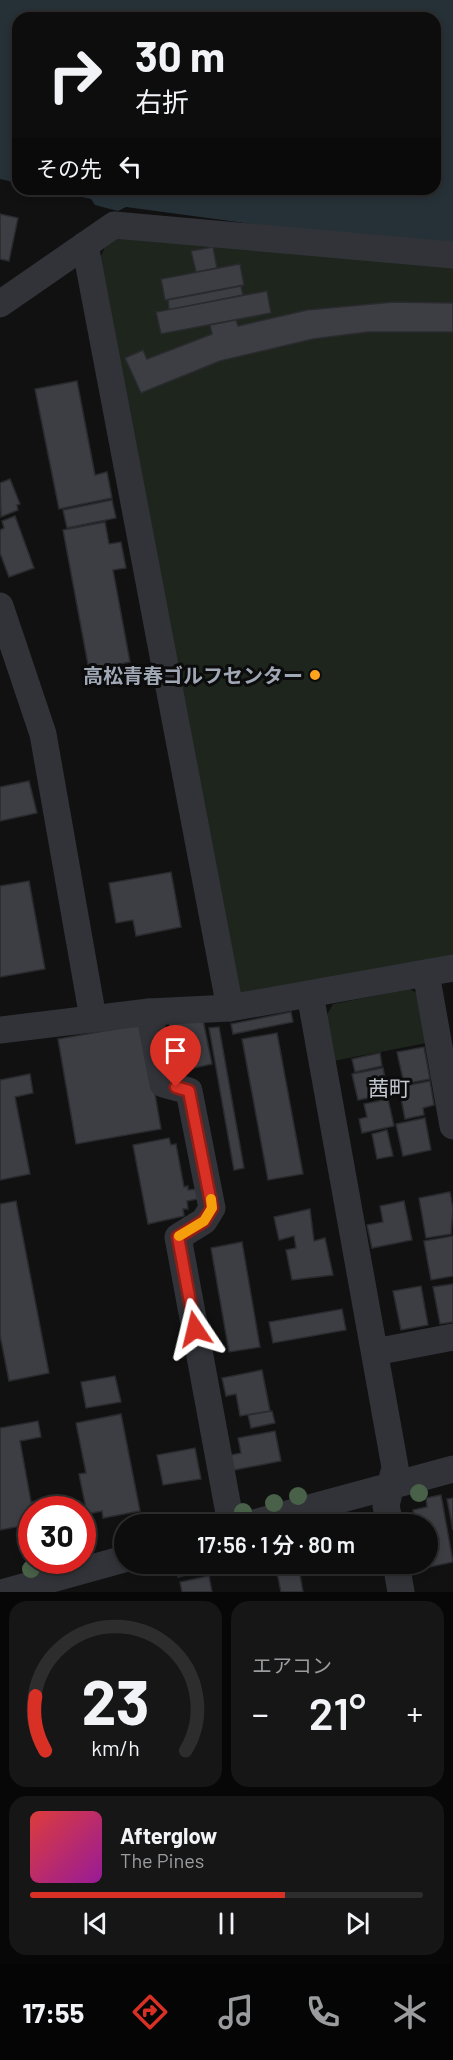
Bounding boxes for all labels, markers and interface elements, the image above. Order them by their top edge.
text: 30 m [135,30,225,80]
icon: right [36,36,114,114]
text: 右折 [135,85,189,117]
icon: left [114,150,147,183]
text: その先 [36,155,102,181]
place label: 高松青春ゴルフセンター [83,663,303,687]
marker: 高松青春ゴルフセンター [308,668,322,682]
pin [150,1025,201,1087]
icon: arrive [159,1034,192,1067]
district label: 茜町 [368,1075,410,1100]
position arrow [163,1297,227,1361]
speed limit sign: 30 [18,1496,96,1574]
text: 17:56 · 1 分 · 80 m [197,1531,355,1557]
text: エアコン [252,1653,332,1677]
text: 23 [82,1663,149,1737]
text: 21° [309,1685,366,1739]
text: − [252,1693,269,1733]
text: + [406,1693,423,1733]
text: km/h [91,1735,140,1760]
text: Afterglow [120,1822,217,1848]
text: The Pines [120,1848,204,1872]
icon: previous [79,1907,112,1940]
icon: pause [210,1907,243,1940]
icon: next [341,1907,374,1940]
icon: directions [129,1991,171,2033]
icon: music [215,1991,257,2033]
icon: phone [302,1991,344,2033]
icon: climate [389,1991,431,2033]
text: 17:55 [22,1996,84,2028]

